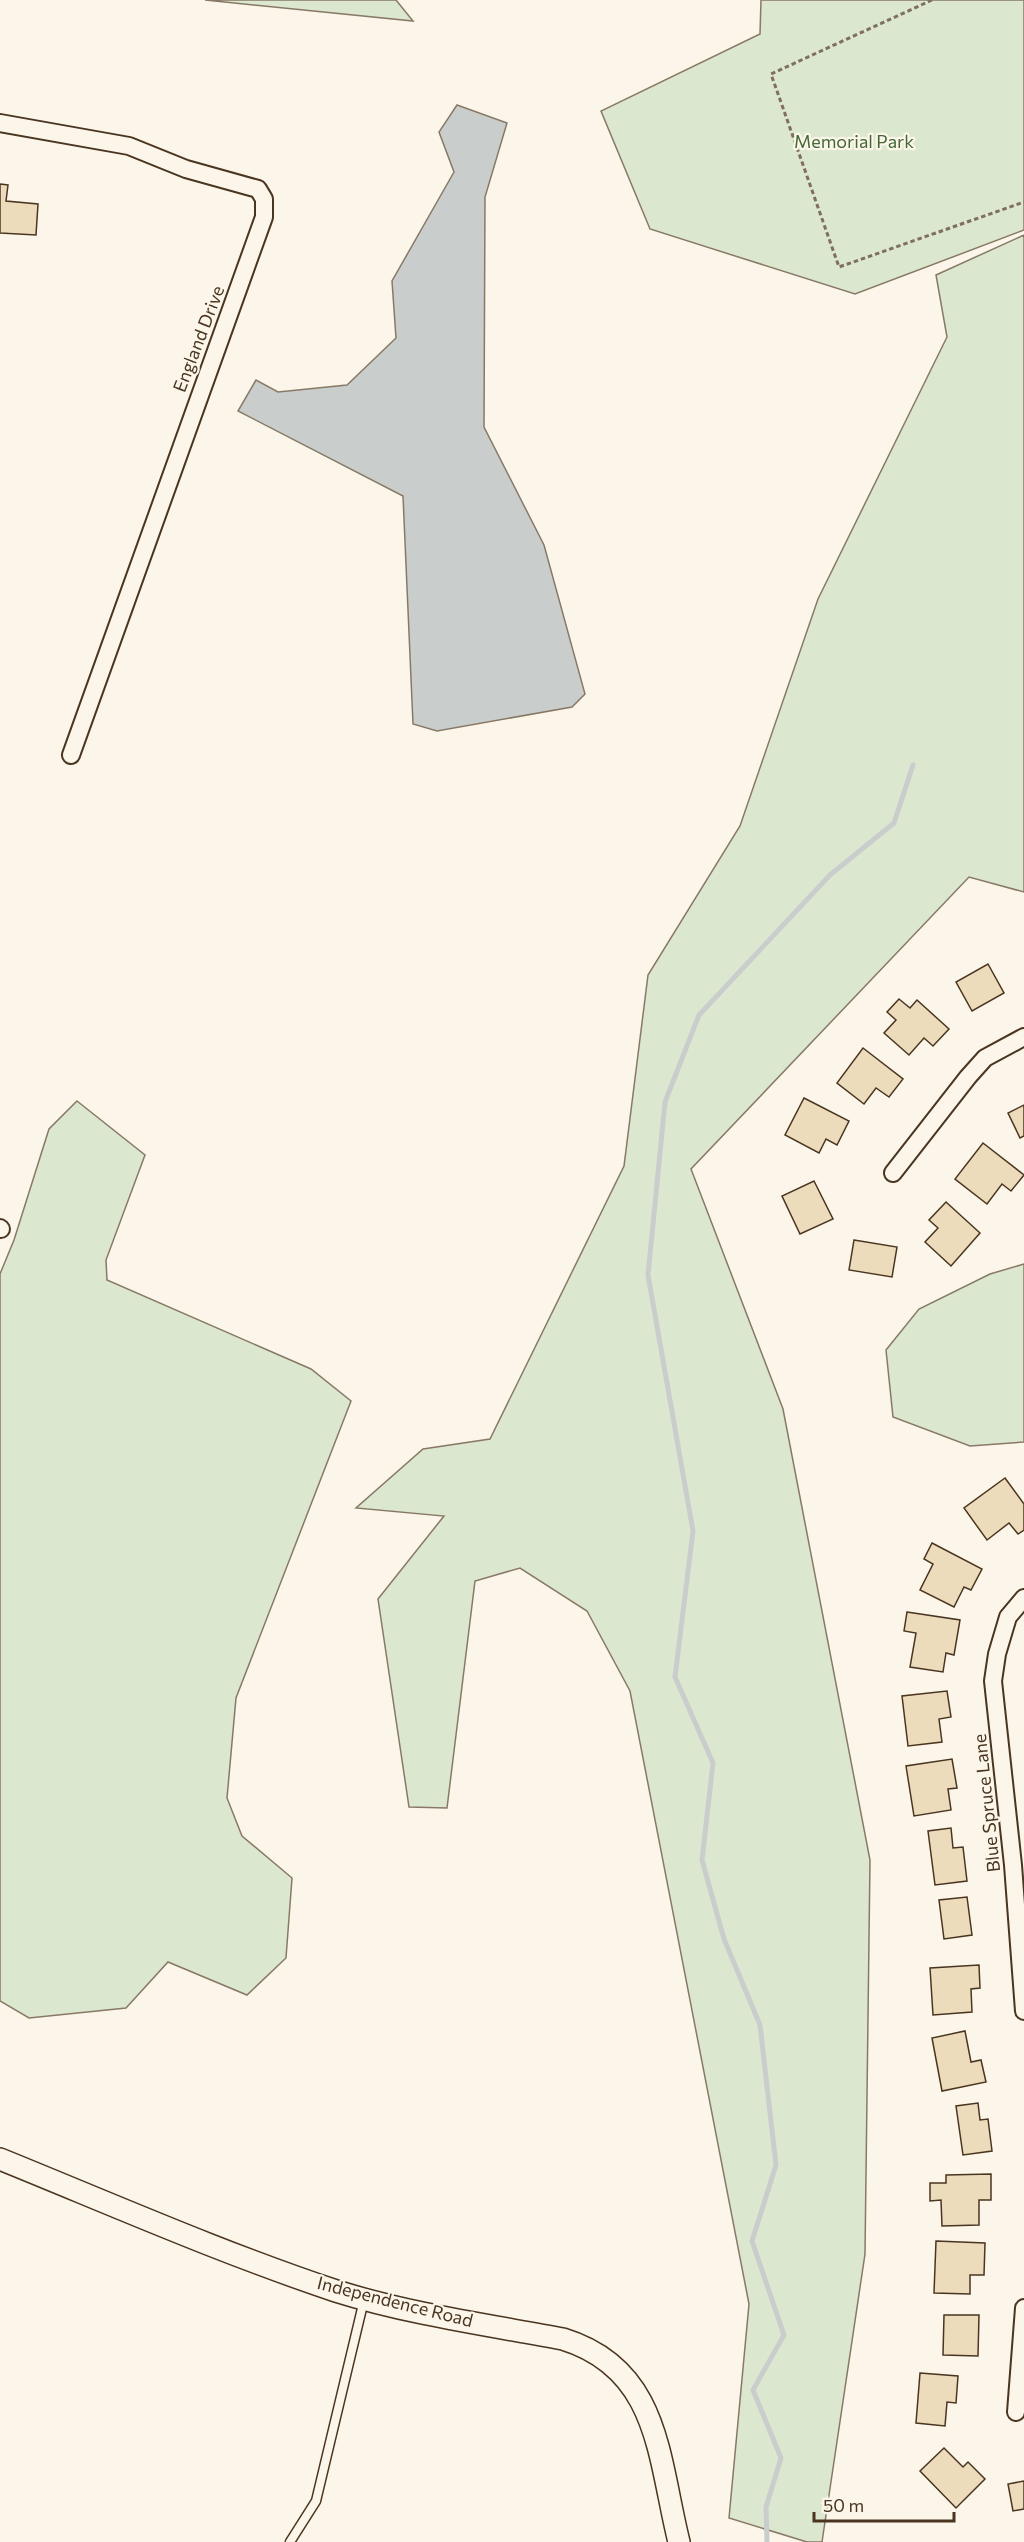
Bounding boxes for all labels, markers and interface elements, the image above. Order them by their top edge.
park label: Memorial Park [794,130,914,152]
street label: England Drive [168,282,228,395]
street label: Blue Spruce Lane [968,1733,1004,1873]
street label: Independence Road [315,2271,475,2331]
scale bar [814,2485,954,2523]
text: 50 m [823,2494,864,2516]

